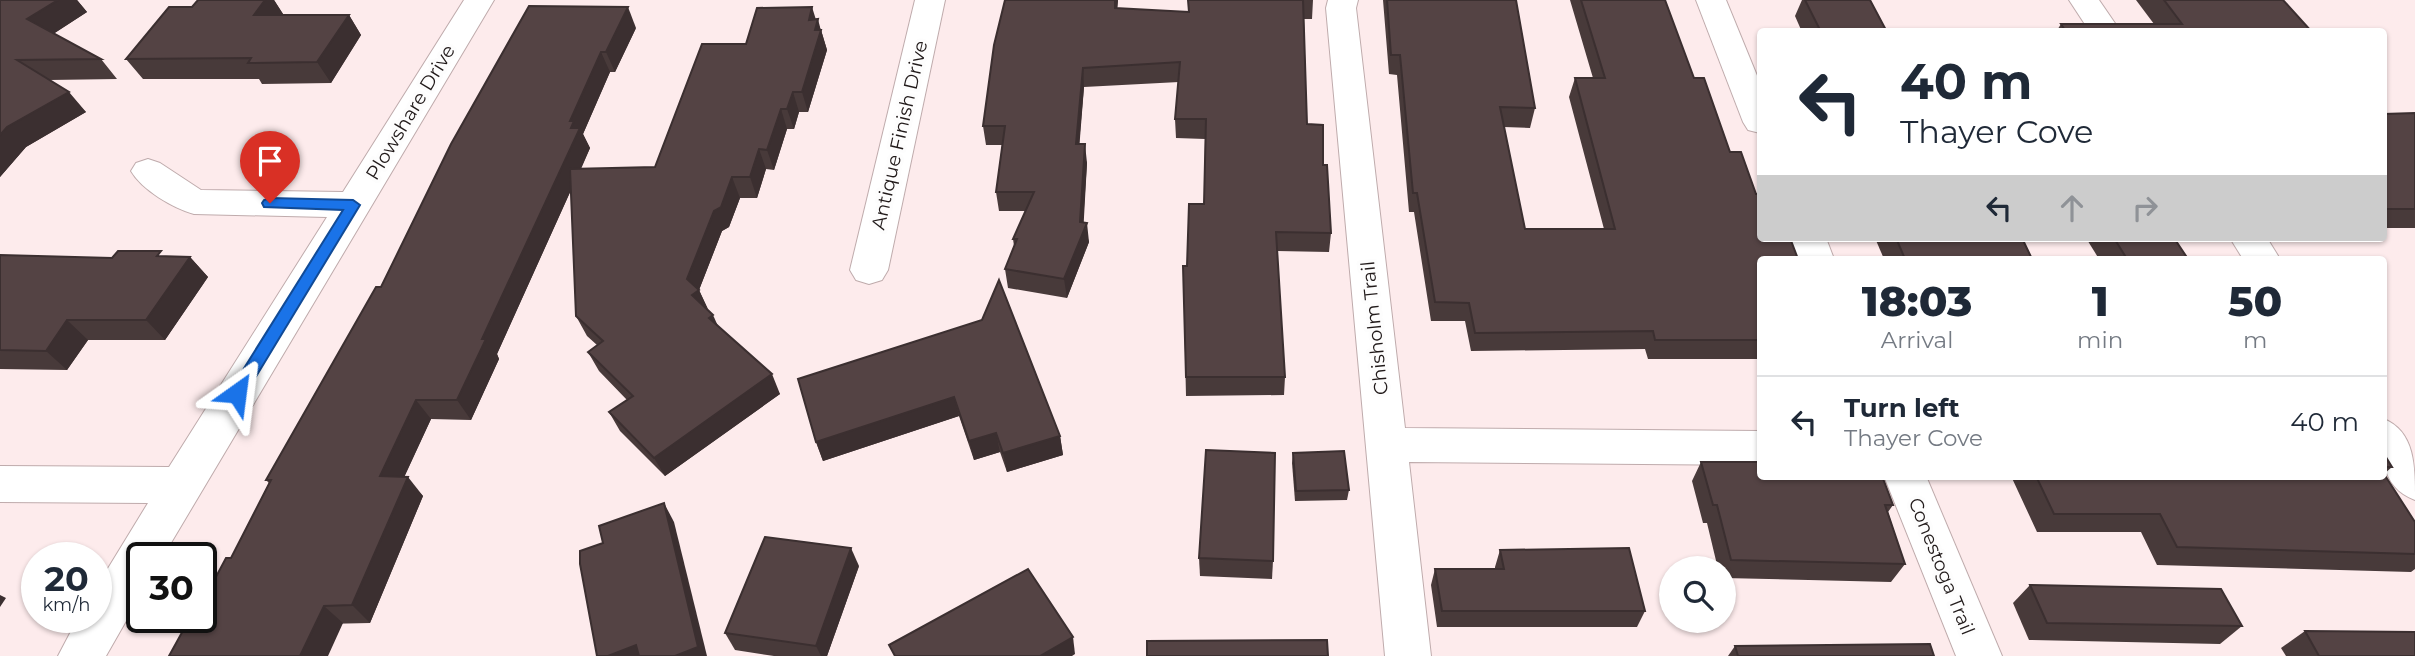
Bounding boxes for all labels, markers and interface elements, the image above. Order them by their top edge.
street label: Antique Finish Drive [867,38,932,232]
street label: Plowshare Drive [361,40,460,184]
text: 40 m [1900,52,2032,111]
icon: left [1785,56,1876,147]
text: Thayer Cove [1900,112,2093,151]
pin [240,131,300,203]
icon: arrive [251,142,289,180]
icon: left [1980,189,2018,227]
icon: ahead [2053,189,2091,227]
icon: right [2126,189,2164,227]
street label: Chisholm Trail [1356,260,1393,396]
text: 18:03 [1862,275,1972,327]
text: 1 [2092,275,2109,327]
text: 50 [2228,275,2282,327]
text: Arrival [1881,326,1953,354]
text: min [2077,326,2123,354]
text: m [2243,326,2267,354]
position arrow [200,356,274,430]
text: Turn left [1844,392,1960,424]
icon: left [1785,403,1823,441]
text: 40 m [2290,406,2359,438]
text: Thayer Cove [1844,424,1983,452]
street label: Conestoga Trail [1904,494,1980,638]
speed limit sign: 30 [126,542,217,633]
map controls [1659,556,1736,633]
button: search [1659,556,1736,633]
text: 20 [44,557,89,600]
text: km/h [42,594,91,616]

